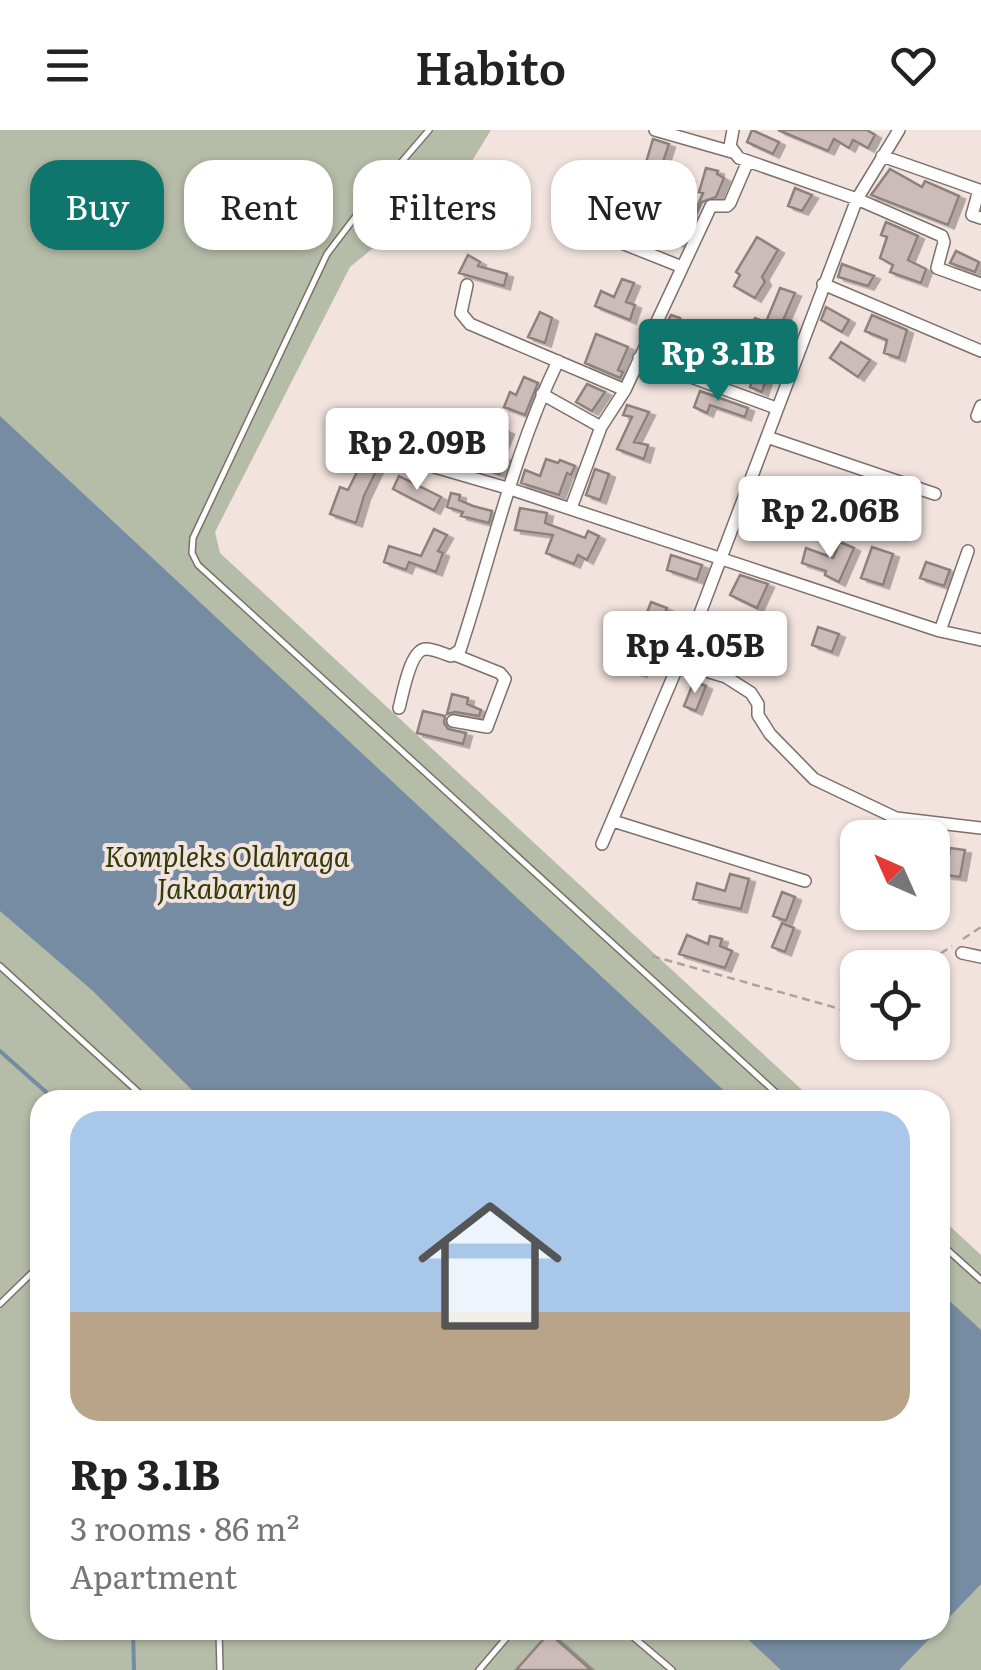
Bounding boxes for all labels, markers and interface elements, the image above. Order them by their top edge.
text: Habito [415,32,566,99]
icon: menu [40,38,95,93]
icon: heart [886,38,941,93]
chip: Buy [30,160,164,250]
chip: Rent [184,160,333,250]
chip: Filters [353,160,531,250]
chip: New [551,160,697,250]
pin: Rp 3.1B [626,319,810,404]
text: Rp 3.1B [661,327,775,375]
pin: Rp 2.09B [314,408,520,493]
text: Rp 2.09B [348,416,486,464]
pin: Rp 2.06B [727,476,933,561]
text: Rp 2.06B [760,484,900,532]
pin: Rp 4.05B [592,611,798,696]
text: Rp 4.05B [625,619,765,667]
north arrow [840,820,950,930]
map controls [840,820,950,1060]
park label: Kompleks Olahraga Jakabaring [104,834,350,908]
button: locate [840,950,950,1060]
icon: home [400,1176,580,1356]
text: Rp 3.1B [70,1441,220,1503]
text: 3 rooms · 86 m² [70,1503,299,1551]
text: Apartment [70,1551,237,1599]

